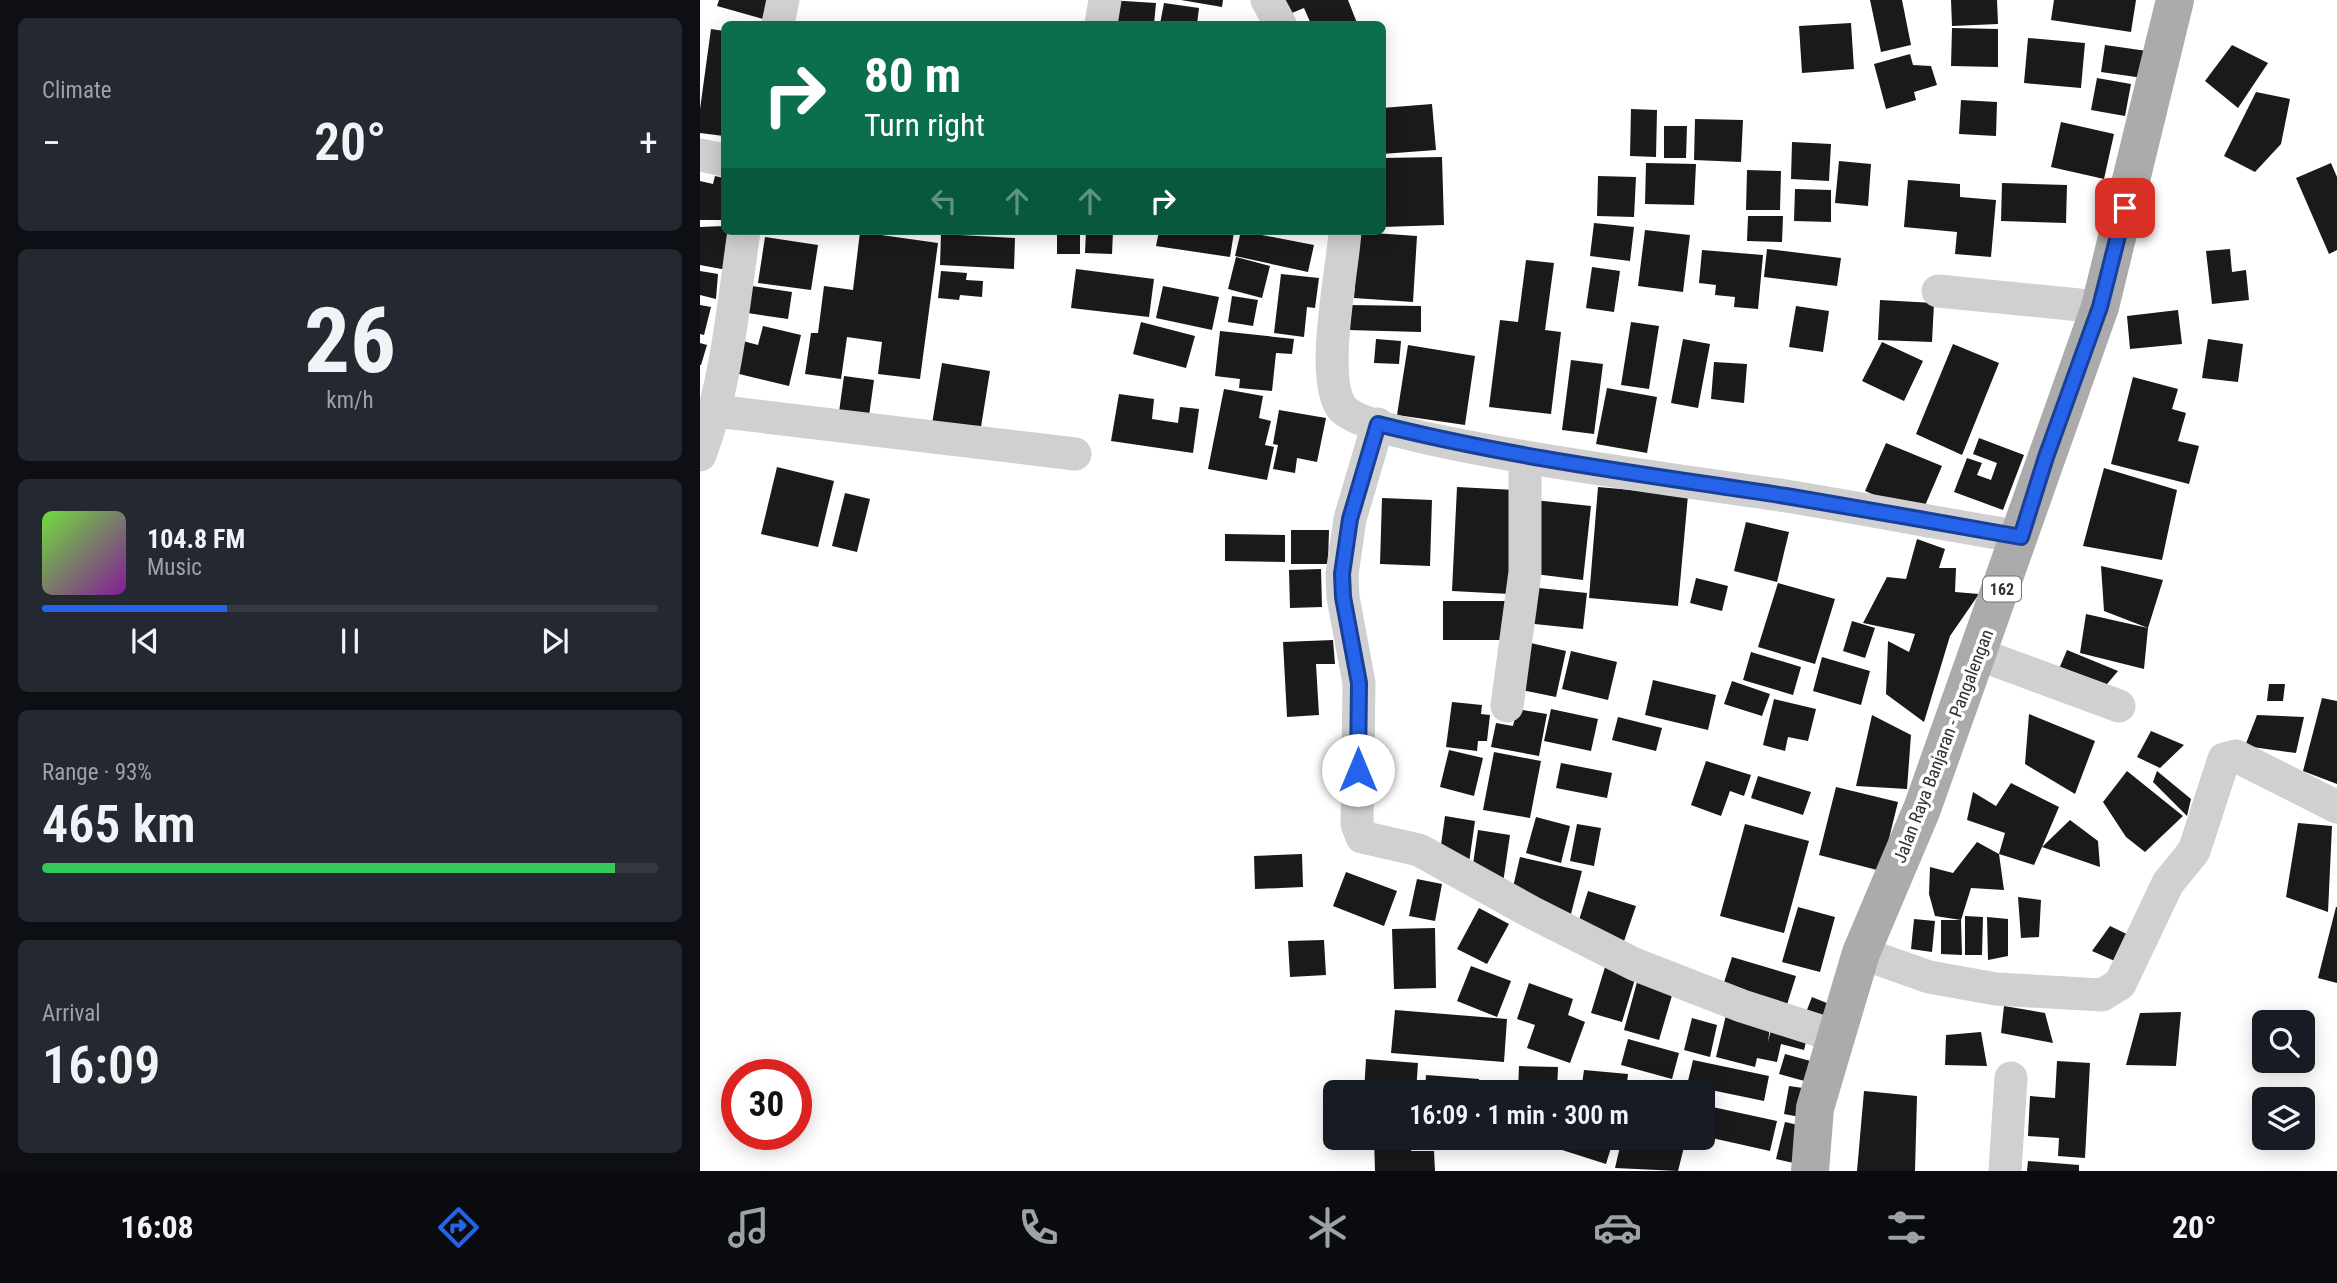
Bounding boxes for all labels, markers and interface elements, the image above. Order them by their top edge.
text: 80 m [864,47,961,104]
icon: right [749,49,840,140]
text: Climate [42,77,112,104]
text: Turn right [864,106,985,144]
text: 20° [314,112,386,173]
text: − [42,121,61,165]
text: + [639,121,658,165]
pin [2095,178,2155,238]
icon: left [925,182,963,220]
icon: ahead [998,182,1036,220]
icon: ahead [1071,182,1109,220]
icon: right [1144,182,1182,220]
icon: arrive [2106,189,2144,227]
text: 26 [304,288,396,394]
text: km/h [326,387,374,414]
text: 104.8 FM [147,524,245,554]
text: Music [147,554,202,581]
road number: 162 [1983,576,2021,602]
icon: previous [126,622,164,660]
icon: pause [331,622,369,660]
icon: next [536,622,574,660]
street label: Jalan Raya Banjaran - Pangalengan [1889,626,1997,866]
position arrow [1321,733,1395,807]
text: Range · 93% [42,759,152,786]
text: 465 km [42,794,196,855]
text: Arrival [42,1000,101,1027]
map controls [2252,1010,2315,1150]
button: search [2252,1010,2315,1073]
text: 16:09 [42,1035,160,1096]
speed limit sign: 30 [721,1059,812,1150]
button: layers [2252,1087,2315,1150]
text: 16:09 · 1 min · 300 m [1409,1100,1629,1130]
icon: directions [434,1203,483,1252]
icon: music [724,1203,773,1252]
icon: phone [1014,1203,1063,1252]
icon: climate [1303,1203,1352,1252]
icon: car [1593,1203,1642,1252]
icon: filters [1882,1203,1931,1252]
text: 16:08 [120,1208,194,1246]
text: 20° [2172,1208,2217,1246]

